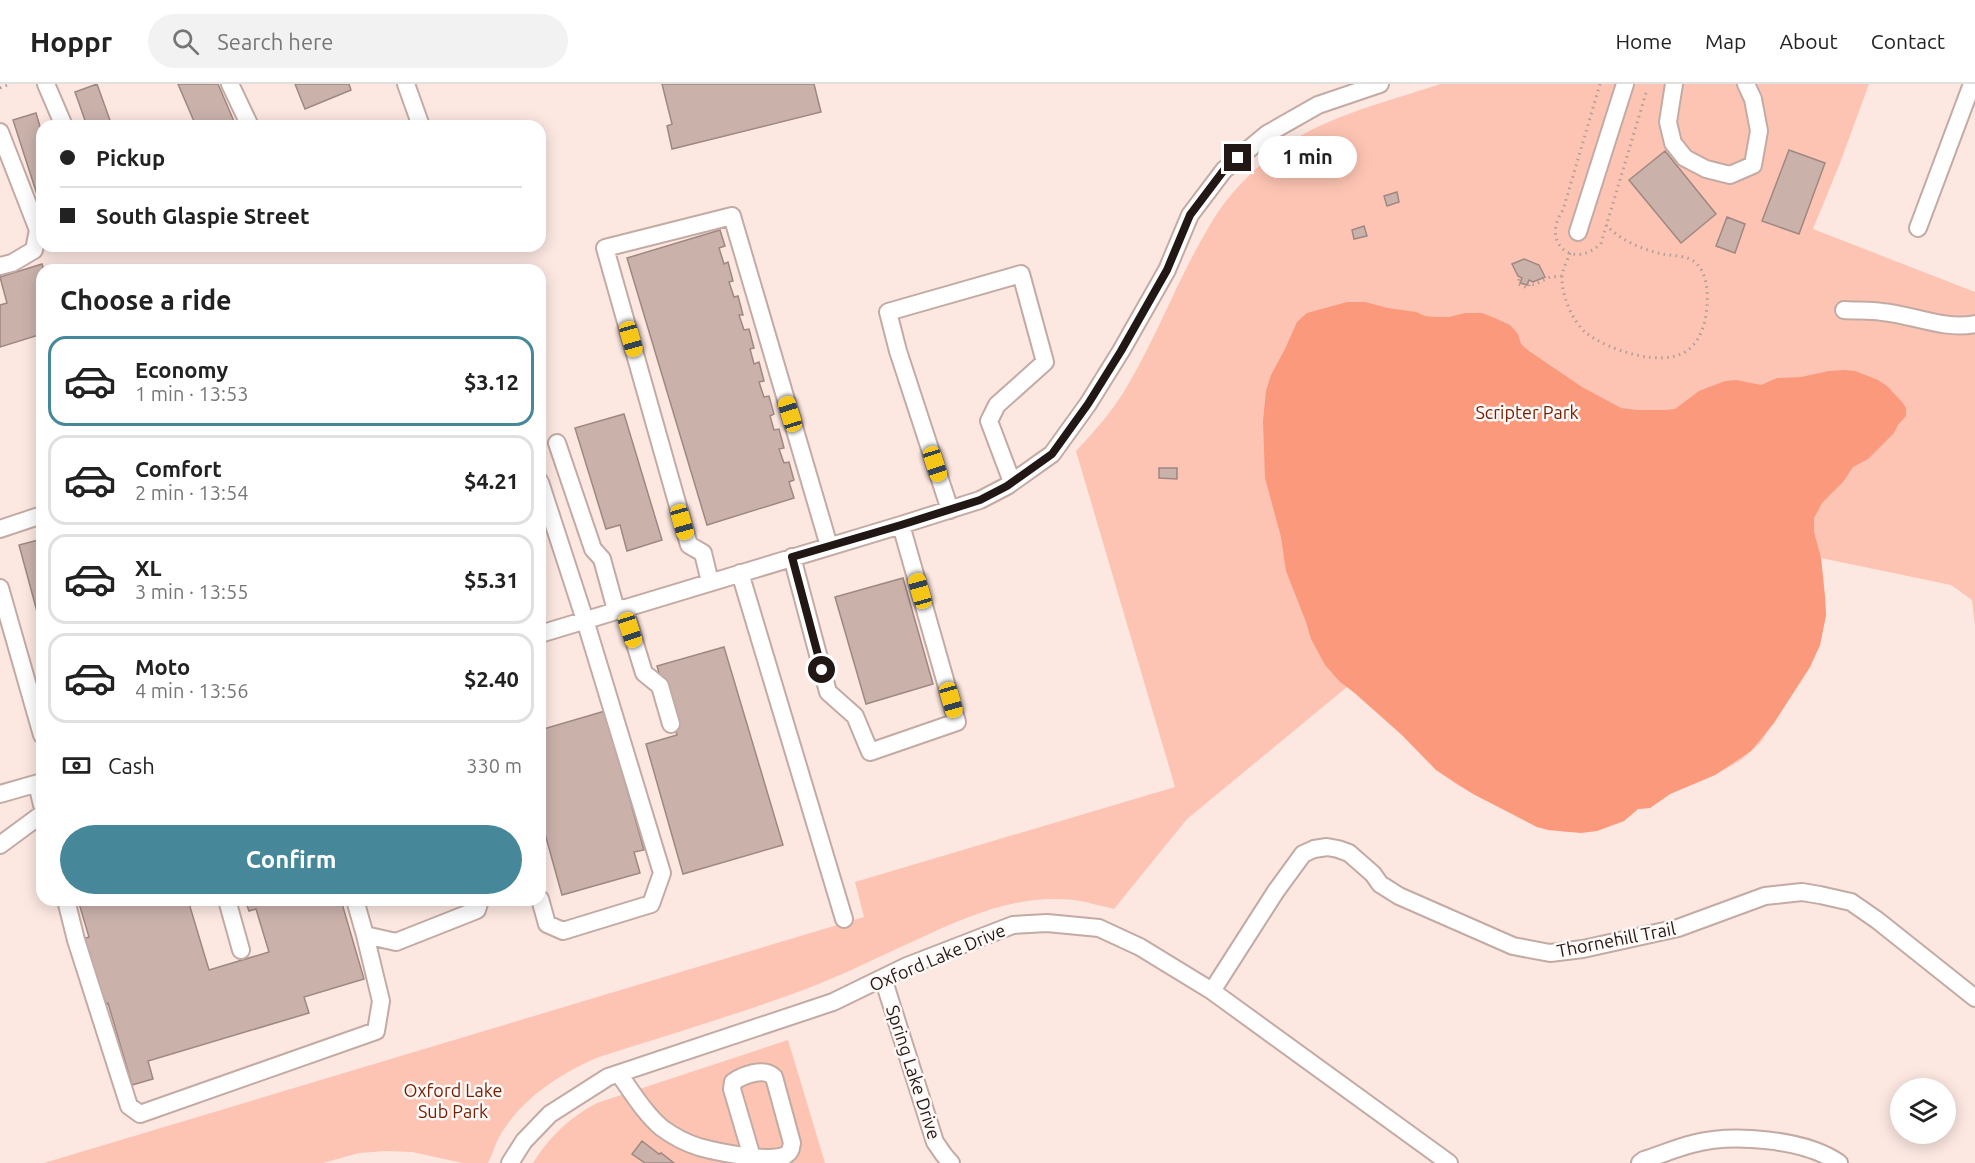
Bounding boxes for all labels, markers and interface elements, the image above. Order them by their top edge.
search box [148,14,568,68]
icon: search [169,25,202,58]
text: Hoppr [30,26,112,57]
text: Search here [217,29,334,54]
text: Home [1615,29,1672,53]
text: Map [1705,29,1746,53]
text: About [1779,29,1838,53]
text: Contact [1871,29,1945,53]
callout: 1 min [1259,137,1358,179]
route end [1224,144,1251,171]
text: Pickup [96,145,165,170]
text: 1 min [1282,145,1333,168]
text: South Glaspie Street [96,203,310,228]
text: Choose a ride [60,285,232,315]
car [617,319,645,359]
icon: car [63,354,117,408]
text: Economy [135,357,228,382]
text: $3.12 [464,369,519,394]
text: 1 min · 13:53 [135,382,249,405]
car [776,394,804,434]
park label: Scripter Park [1475,402,1579,422]
car [921,444,949,484]
icon: car [63,453,117,507]
text: Comfort [135,456,222,481]
text: $4.21 [464,468,519,493]
text: 2 min · 13:54 [135,481,249,504]
car [668,502,696,542]
icon: car [63,552,117,606]
text: XL [135,555,162,580]
text: $5.31 [464,567,519,592]
car [906,571,934,611]
text: 3 min · 13:55 [135,580,249,603]
car [616,610,644,650]
icon: car [63,651,117,705]
text: Moto [135,654,190,679]
route start [808,656,835,683]
text: $2.40 [464,666,519,691]
text: 4 min · 13:56 [135,679,249,702]
car [937,680,965,720]
icon: cash [60,749,93,782]
text: Cash [108,753,155,778]
text: 330 m [466,754,522,777]
button: Confirm [60,825,522,894]
street label: Thornehill Trail [1555,918,1677,960]
street label: Oxford Lake Drive [866,919,1008,995]
street label: Spring Lake Drive [883,1002,945,1142]
map controls [1890,1078,1956,1144]
button: layers [1890,1078,1956,1144]
park label: Oxford Lake Sub Park [403,1080,503,1121]

